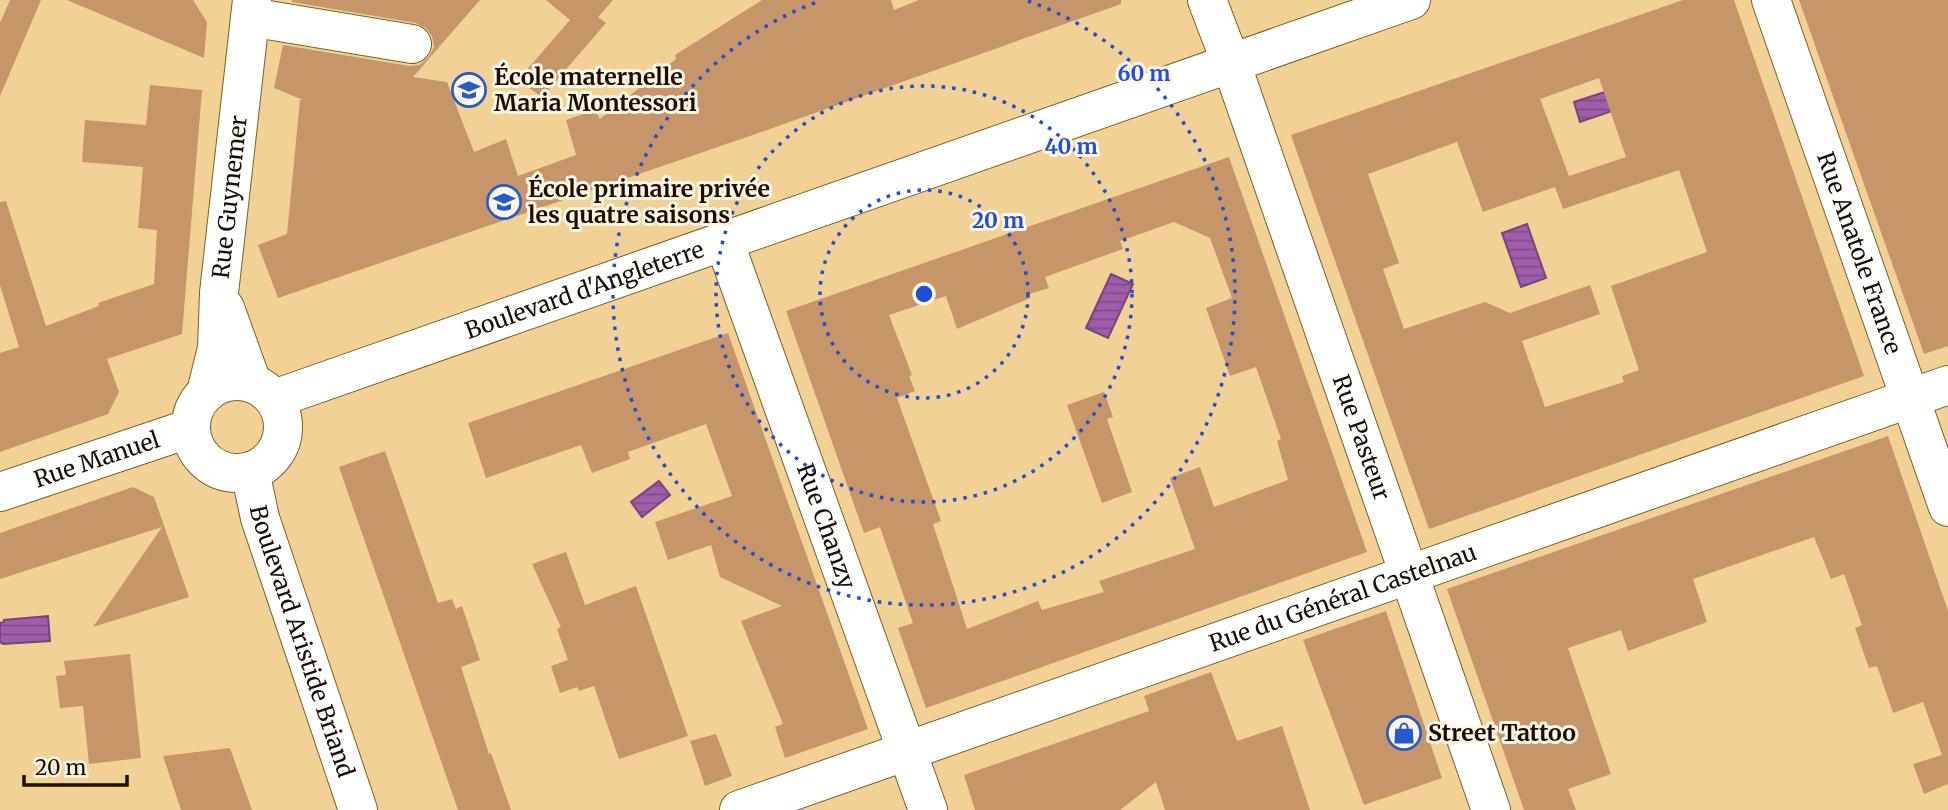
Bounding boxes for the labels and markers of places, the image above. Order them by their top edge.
place label: École maternelle Maria Montessori [494,62,697,117]
school or university icon: École maternelle Maria Montessori [450,71,488,109]
place label: École primaire privée les quatre saisons [528,174,770,229]
school or university icon: École primaire privée les quatre saisons [485,183,523,221]
centre of rings [912,282,936,306]
shop icon: Street Tattoo [1385,714,1423,752]
place label: Street Tattoo [1428,718,1576,747]

